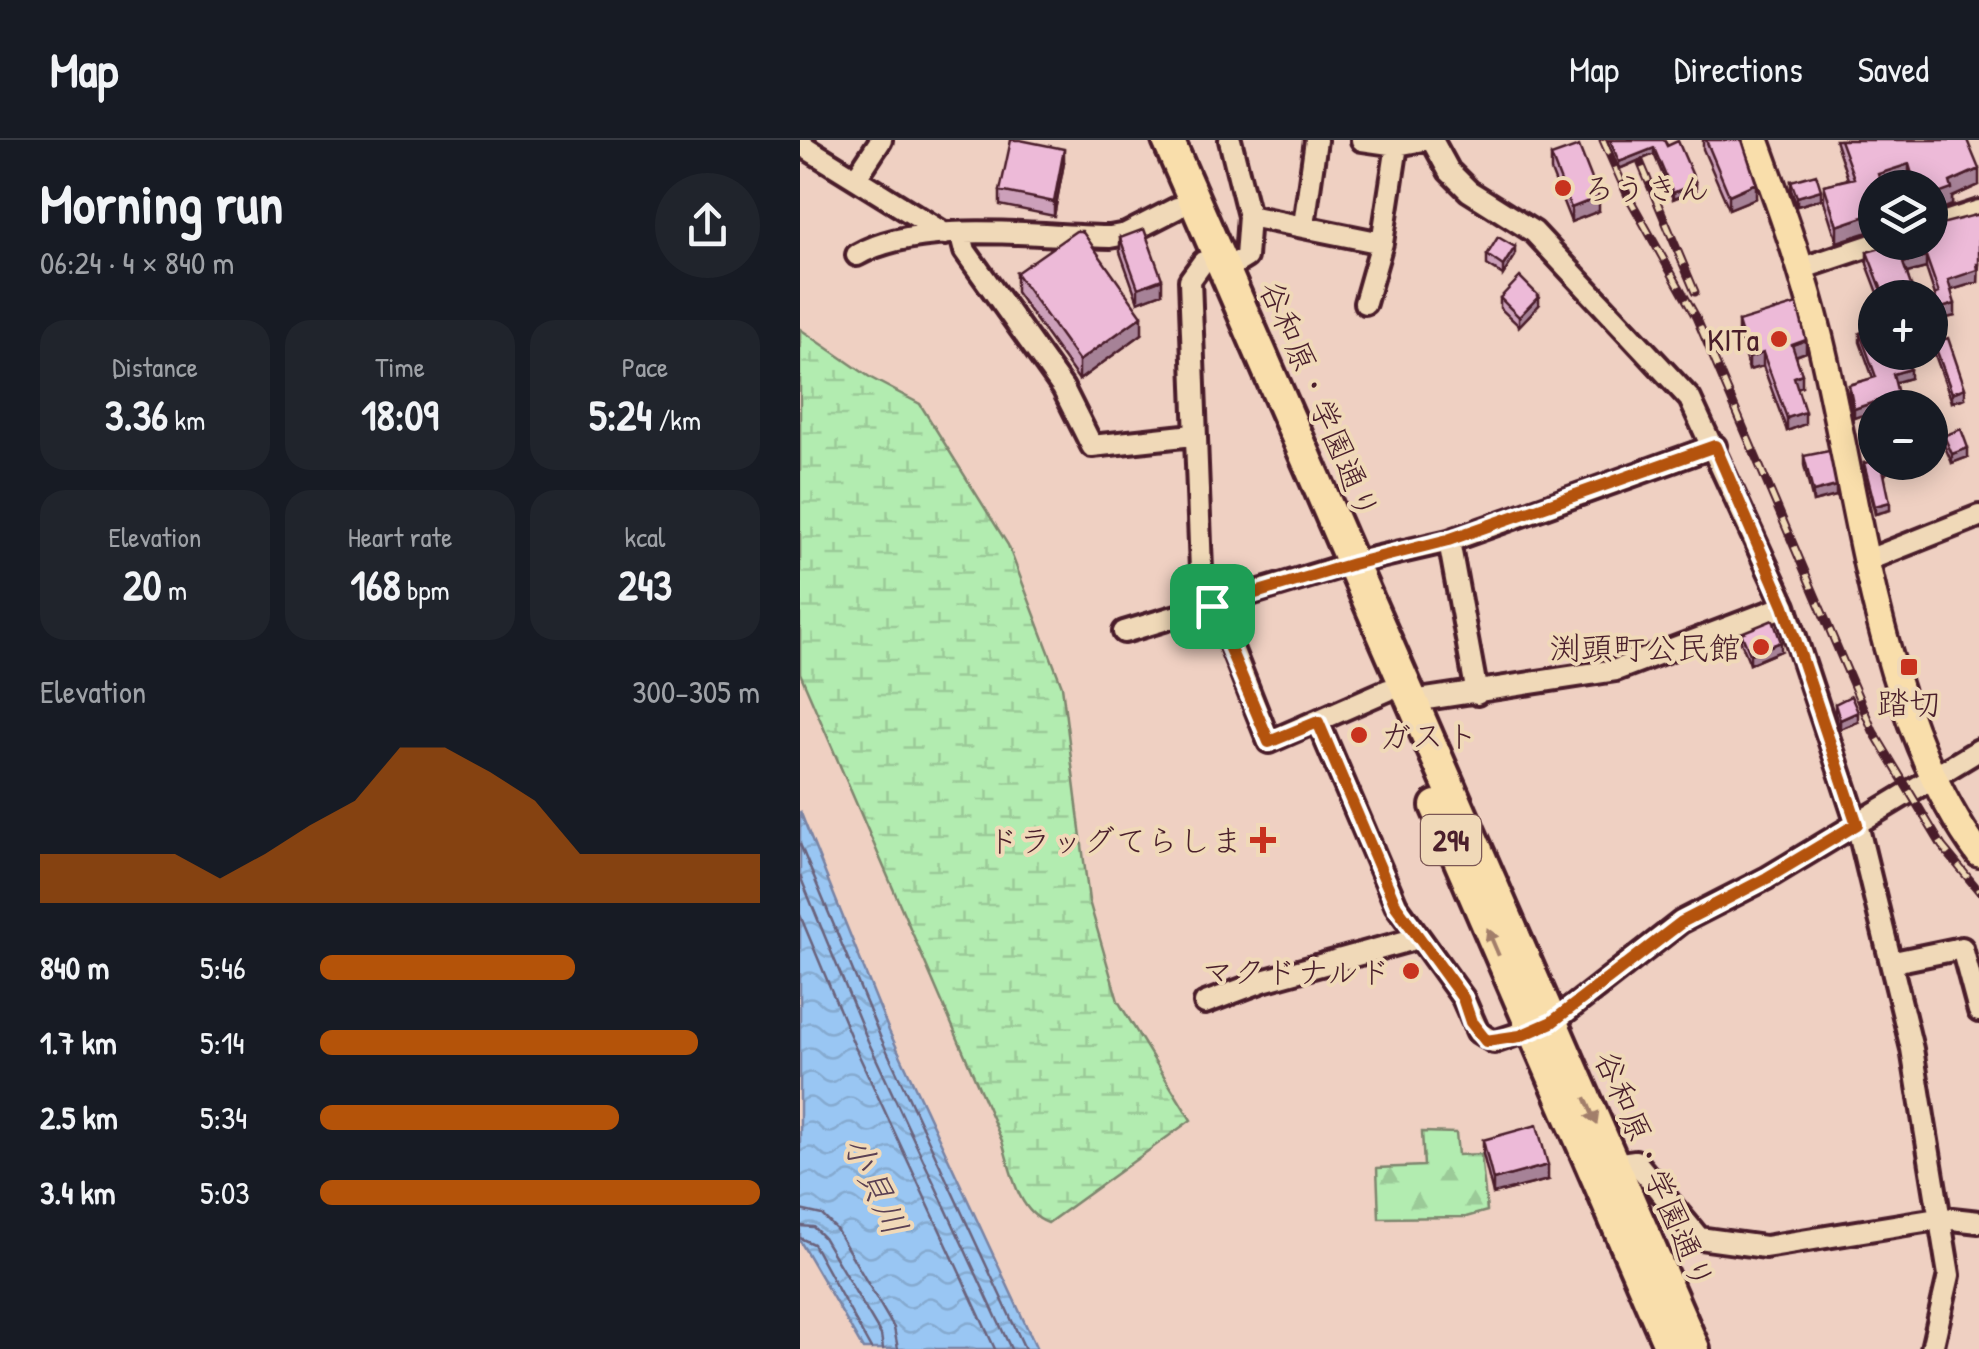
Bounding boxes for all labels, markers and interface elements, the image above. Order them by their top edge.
text: Map [50,37,118,102]
text: Map [1569,46,1619,93]
text: Directions [1674,46,1803,93]
text: Saved [1858,46,1929,93]
text: Morning run [40,166,283,240]
place label: ろうきん [1583,167,1710,210]
map controls [1858,170,1948,480]
button: layers [1858,170,1948,260]
button: share [655,173,760,278]
marker: ろうきん [1552,177,1574,199]
text: 06:24 · 4 × 840 m [40,241,234,284]
street label: 谷和原・学園通り [1250,274,1390,526]
button: + [1858,280,1948,370]
place label: KITa [1707,318,1759,361]
marker: KITa [1768,328,1790,350]
text: Distance [112,348,198,386]
text: Time [375,348,425,386]
text: Pace [622,348,668,386]
text: 3.36 [105,386,168,443]
text: 18:09 [361,386,439,443]
text: 5:24 [589,386,652,443]
button: − [1858,390,1948,480]
text: km [168,401,205,439]
text: /km [652,401,701,439]
text: Elevation [109,518,202,556]
text: Heart rate [348,518,452,556]
text: kcal [625,518,665,556]
text: 20 [123,556,162,613]
text: 168 [350,556,401,613]
text: 243 [618,556,672,613]
pin [1170,564,1255,649]
text: m [162,571,187,609]
text: bpm [401,571,450,609]
icon: arrive [1185,579,1240,634]
place label: 渕頭町公民館 [1549,626,1741,669]
marker: 渕頭町公民館 [1750,636,1772,658]
marker: 踏切 [1898,656,1920,678]
text: Elevation [40,670,146,713]
text: 300–305 m [632,670,760,713]
place label: 踏切 [1877,681,1941,724]
place label: ガスト [1379,714,1478,757]
marker: ガスト [1348,724,1370,746]
road number: 294 [1421,815,1481,865]
place label: ドラッグてらしま [987,819,1243,862]
marker: ドラッグてらしま [1252,829,1274,851]
one-way arrow [1485,927,1501,957]
text: 840 m [40,946,109,989]
text: 5:46 [200,946,246,989]
place label: マクドナルド [1202,950,1391,993]
marker: マクドナルド [1400,960,1422,982]
text: 1.7 km [40,1021,117,1064]
text: 5:14 [200,1021,245,1064]
street label: 谷和原・学園通り [1585,1044,1725,1296]
text: 2.5 km [40,1096,118,1139]
text: 5:34 [200,1096,247,1139]
one-way arrow [1583,1096,1599,1126]
water label: 小貝川 [833,1127,919,1243]
text: 3.4 km [40,1171,116,1214]
text: 5:03 [200,1171,250,1214]

